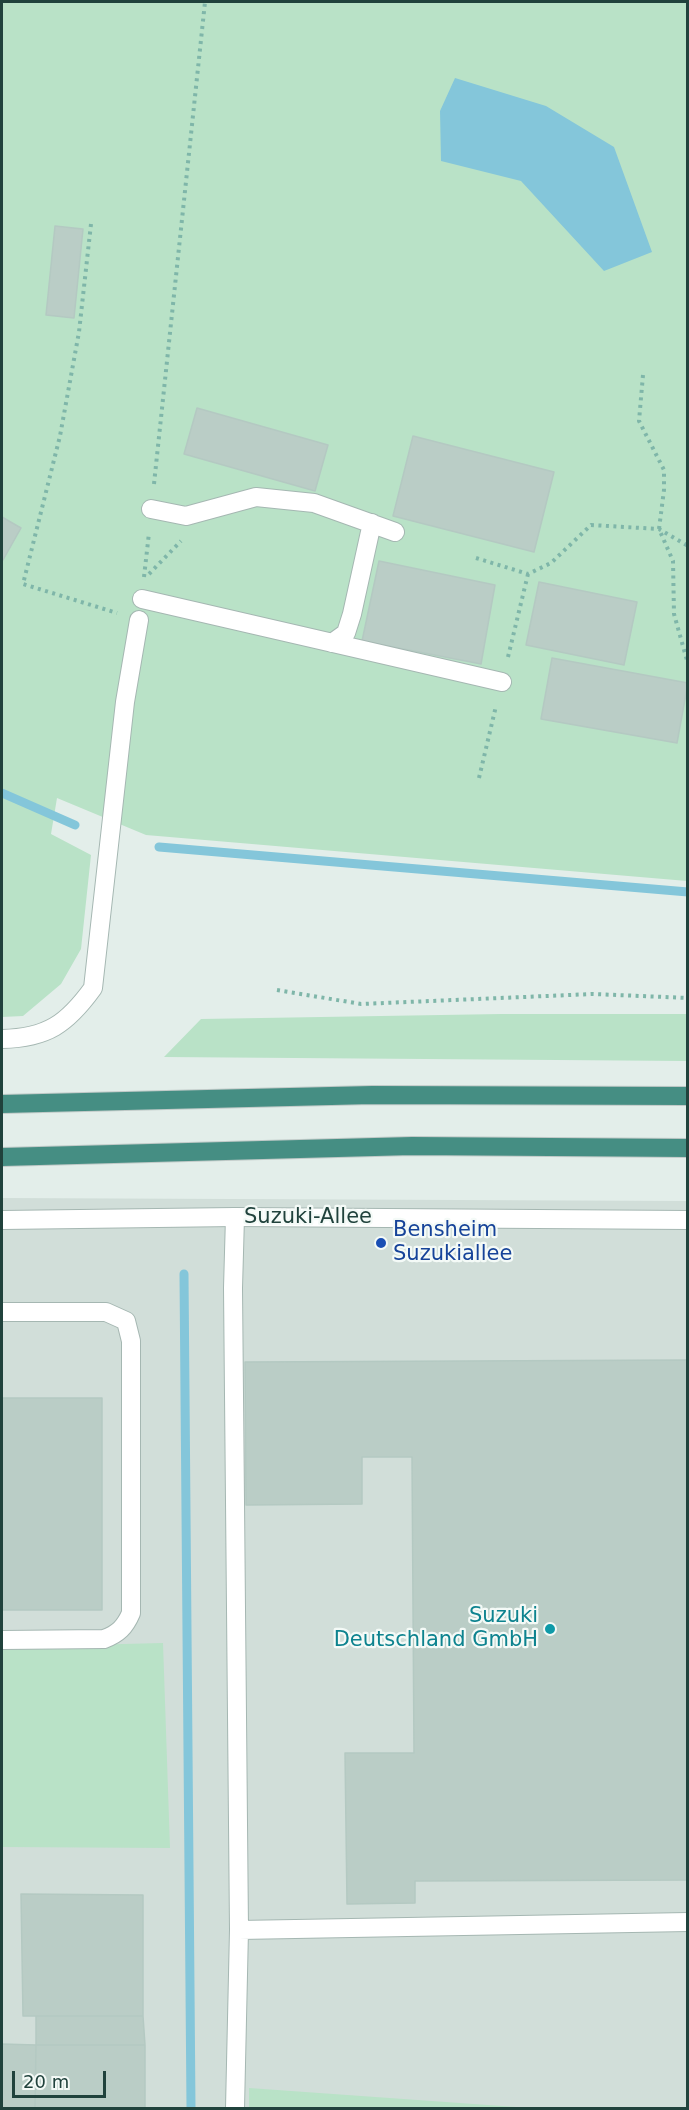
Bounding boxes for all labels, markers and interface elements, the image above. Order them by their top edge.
street label: Suzuki-Allee [244,1205,372,1231]
place label: Bensheim Suzukiallee [393,1218,512,1268]
marker: Bensheim Suzukiallee [374,1236,388,1250]
place label: Suzuki Deutschland GmbH [334,1604,538,1654]
marker: Suzuki Deutschland GmbH [543,1622,557,1636]
scale bar [15,2059,110,2097]
text: 20 m [23,2071,69,2092]

